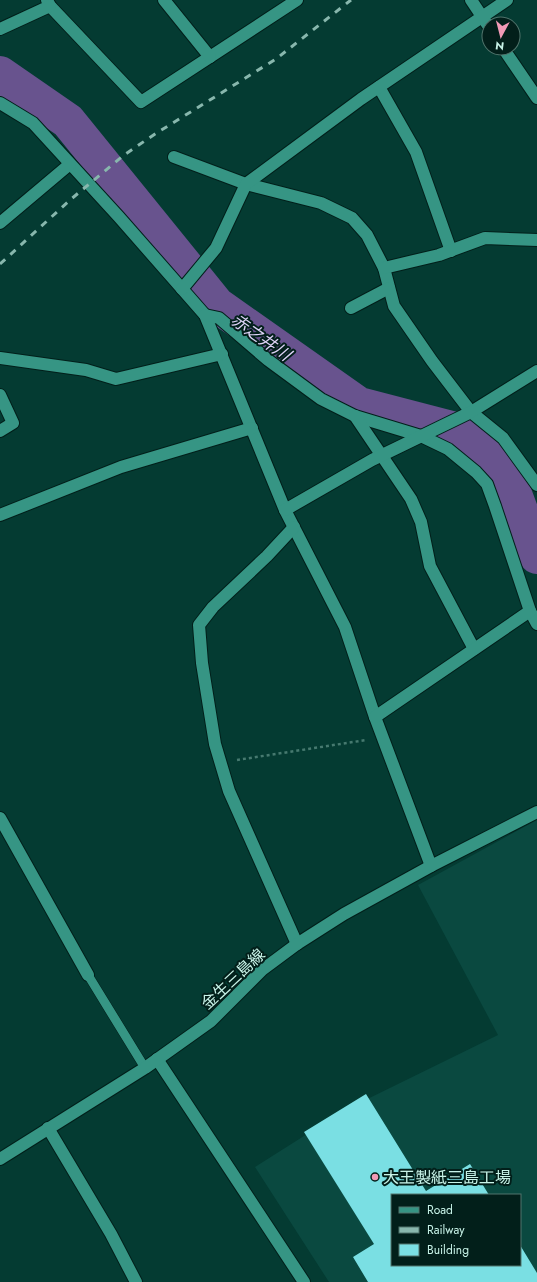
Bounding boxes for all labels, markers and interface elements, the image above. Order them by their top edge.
north arrow [481,16,521,56]
text: N [494,37,505,54]
water label: 赤之井川 [226,308,297,367]
street label: 金生三島線 [196,943,270,1015]
place label: 大王製紙三島工場 [383,1166,511,1189]
marker: 大王製紙三島工場 [370,1172,380,1182]
legend [391,1194,521,1266]
text: Road [427,1201,453,1219]
text: Railway [427,1221,465,1239]
text: Building [427,1241,469,1259]

